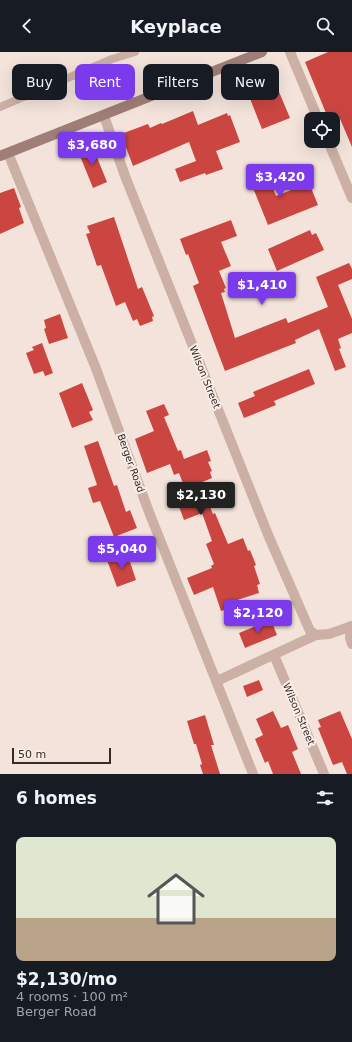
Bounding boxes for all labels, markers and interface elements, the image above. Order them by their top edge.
icon: back [16,15,38,37]
icon: search [314,15,336,37]
text: Keyplace [130,16,222,37]
chip: Buy [12,64,67,100]
chip: Rent [75,64,135,100]
chip: Filters [143,64,213,100]
chip: New [221,64,279,100]
map controls [304,112,340,148]
button: locate [304,112,340,148]
pin: $3,680 [59,132,125,166]
text: $3,680 [67,137,117,152]
pin: $3,420 [247,164,313,198]
text: $3,420 [255,169,305,184]
pin: $1,410 [229,272,295,306]
text: $1,410 [237,277,287,292]
street label: Wilson Street [187,344,223,410]
street label: Berger Road [115,432,147,494]
pin: $2,130 [168,482,234,516]
text: $2,130 [176,487,226,502]
pin: $5,040 [89,536,155,570]
text: $5,040 [97,541,147,556]
pin: $2,120 [225,600,291,634]
text: $2,120 [233,605,283,620]
street label: Wilson Street [281,681,317,747]
scale bar [12,746,111,765]
text: 50 m [18,748,46,761]
icon: filters [314,787,336,809]
text: 6 homes [16,788,97,808]
icon: home [140,863,212,935]
text: $2,130/mo [16,969,117,989]
text: 4 rooms · 100 m² [16,989,128,1004]
text: Berger Road [16,1004,96,1019]

